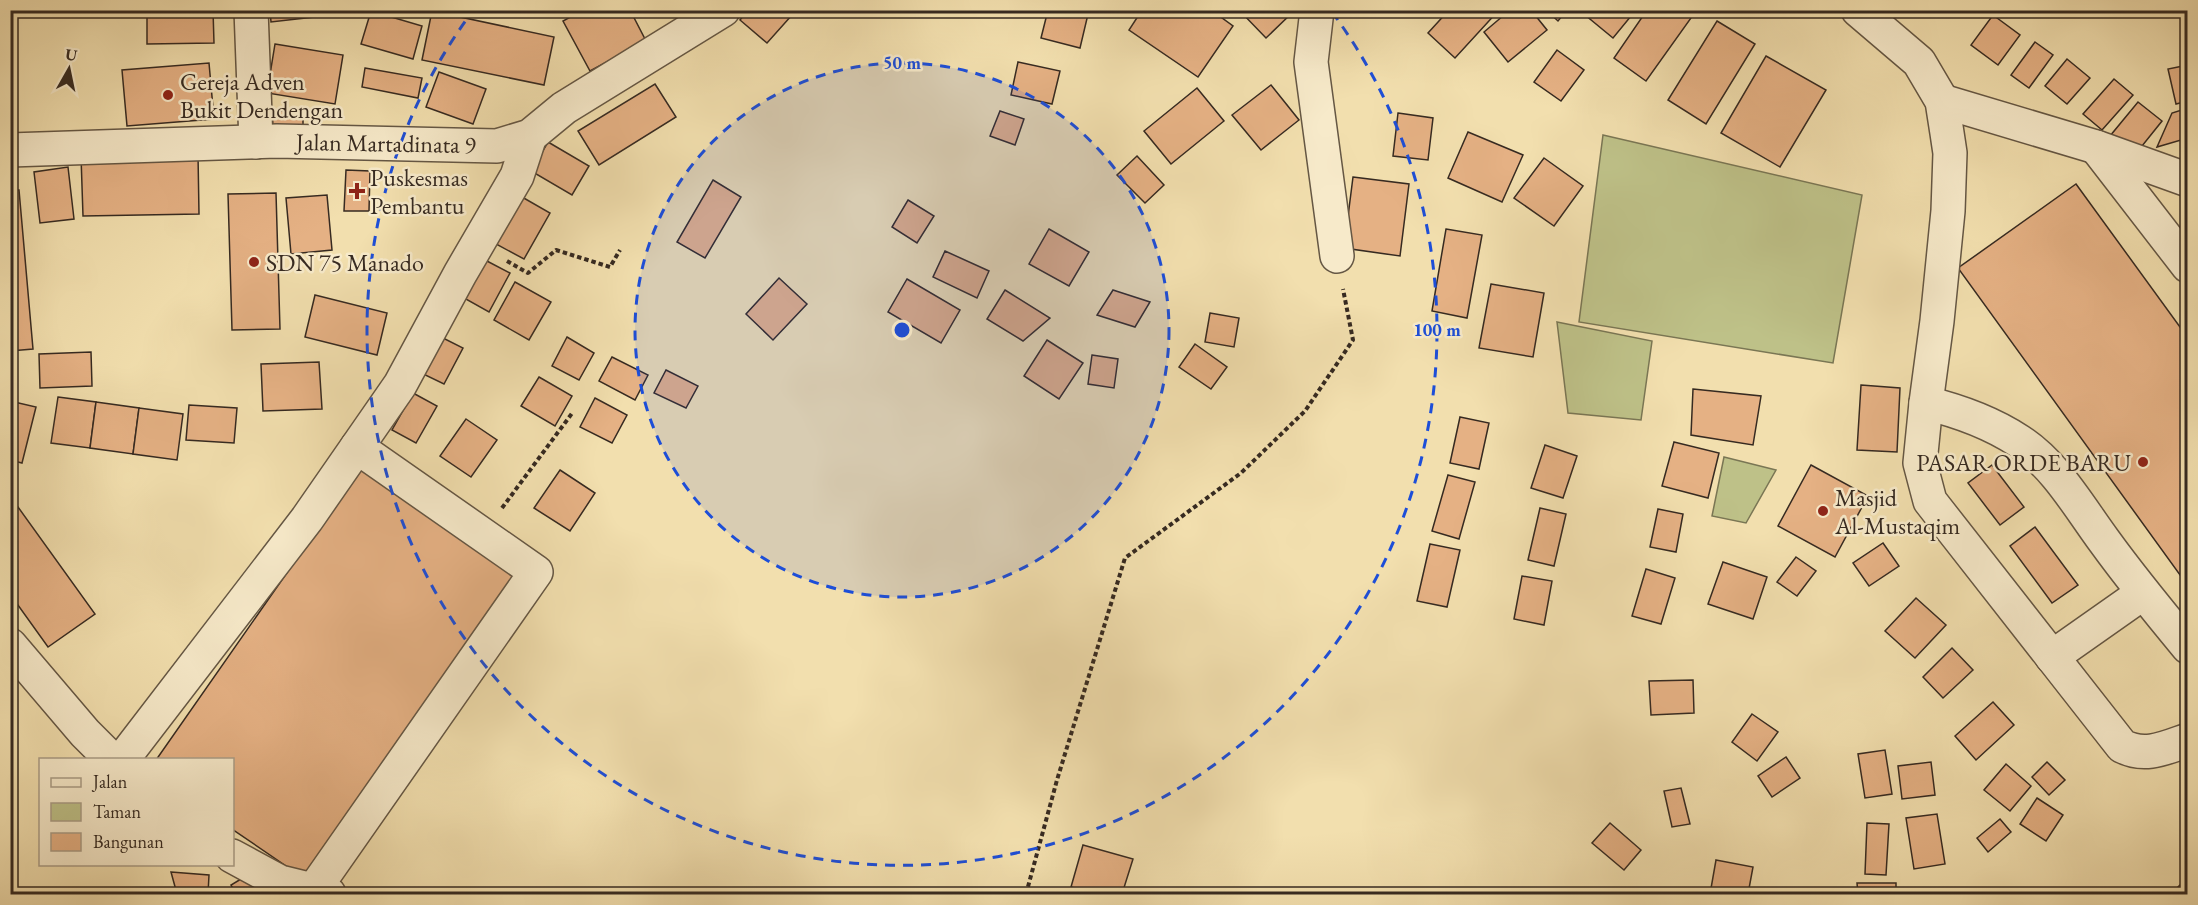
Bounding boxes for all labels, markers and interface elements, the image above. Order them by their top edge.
north arrow [39,39,99,99]
text: U [64,43,79,66]
text: 50 m [883,51,921,74]
place label: Gereja Adven Bukit Dendengan [180,66,344,125]
marker: Gereja Adven Bukit Dendengan [161,88,175,102]
street label: Jalan Martadinata 9 [294,126,477,160]
place label: Puskesmas Pembantu [370,162,468,221]
marker: Puskesmas Pembantu [348,182,366,200]
place label: SDN 75 Manado [266,247,424,278]
marker: SDN 75 Manado [247,255,261,269]
text: 100 m [1413,318,1461,341]
centre of rings [892,320,912,340]
place label: PASAR ORDE BARU [1916,447,2131,478]
marker: PASAR ORDE BARU [2136,455,2150,469]
place label: Masjid Al-Mustaqim [1834,482,1960,541]
marker: Masjid Al-Mustaqim [1816,504,1830,518]
legend [39,758,234,866]
text: Jalan [91,770,128,793]
text: Taman [93,800,142,823]
text: Bangunan [93,830,164,853]

